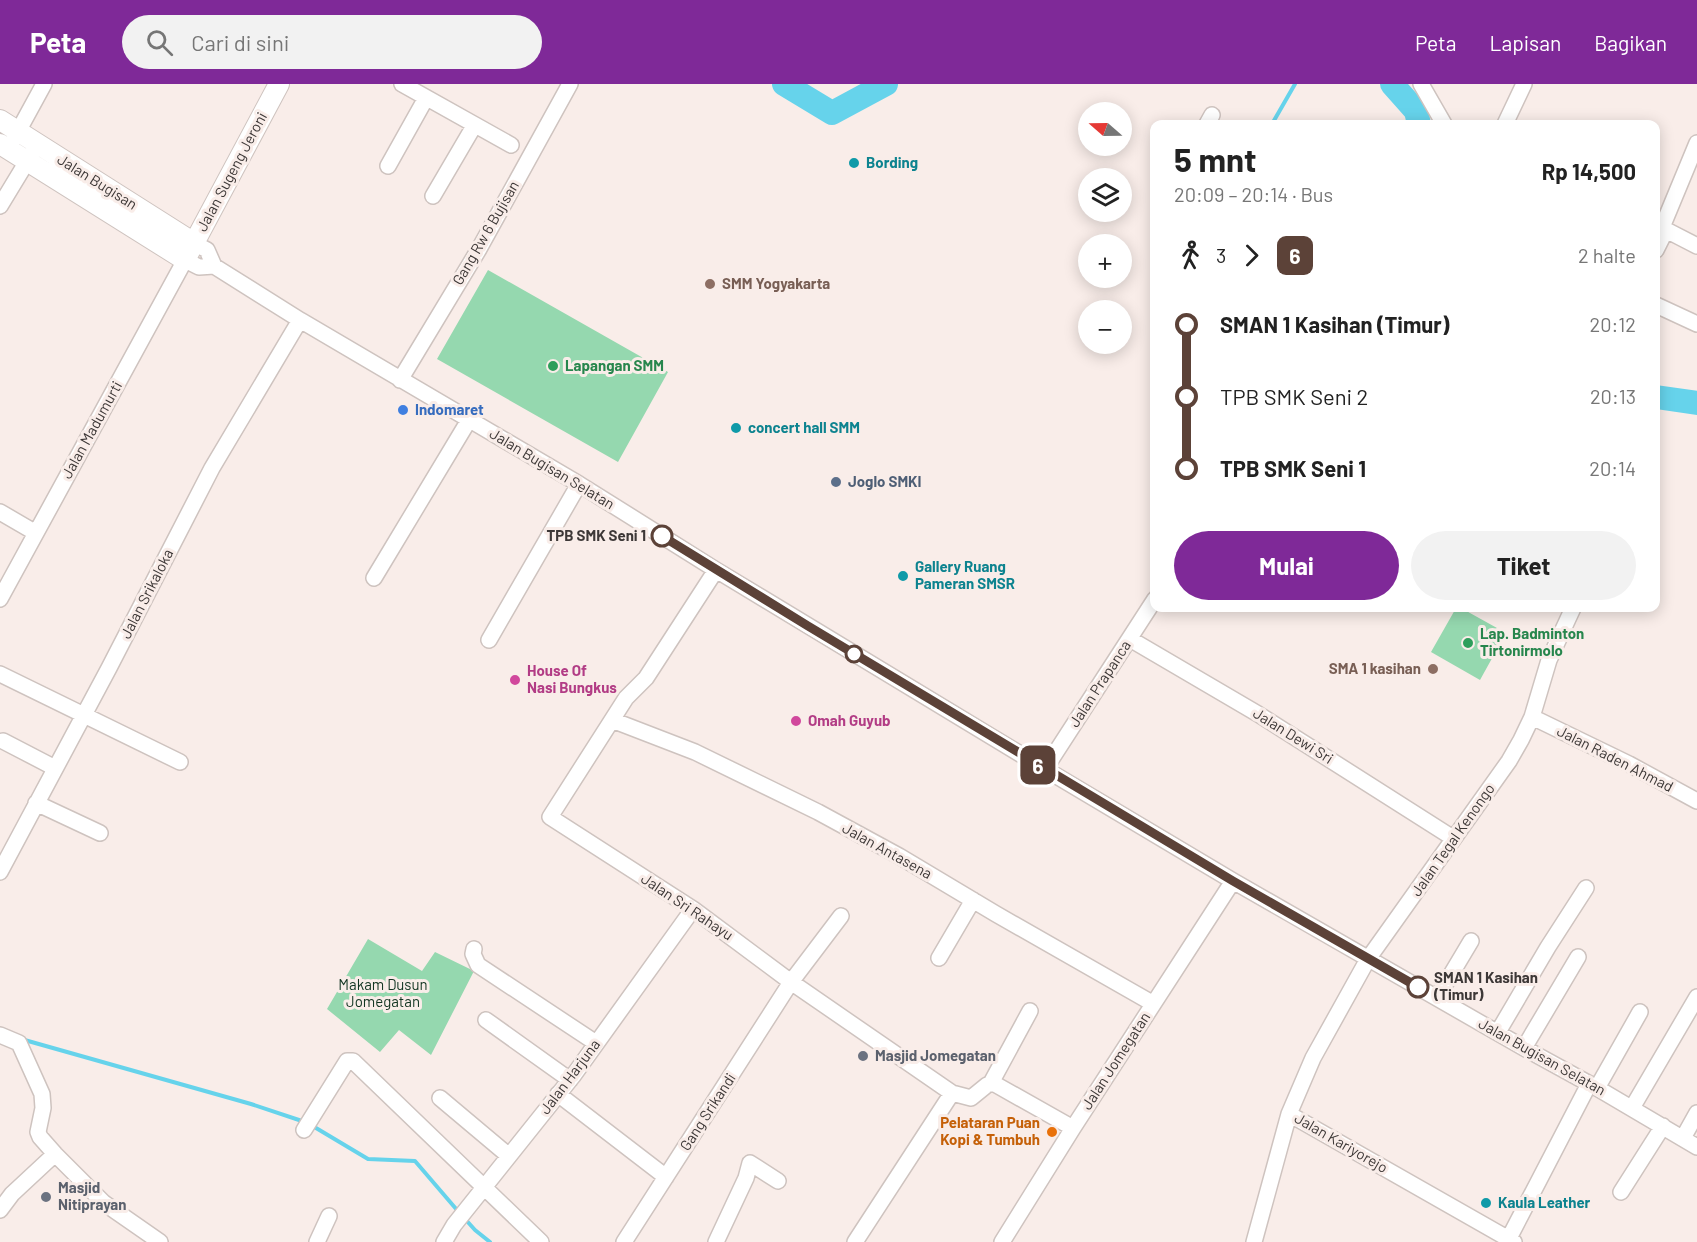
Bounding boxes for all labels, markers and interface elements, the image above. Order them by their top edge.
search box [122,15,542,69]
text: Peta [30,25,86,59]
icon: search [143,26,176,59]
text: Cari di sini [191,29,289,55]
text: Peta [1415,30,1456,55]
text: Lapisan [1489,30,1561,55]
text: Bagikan [1594,30,1667,55]
north arrow [1078,102,1132,156]
map controls [1078,102,1132,354]
street label: Jalan Sugeng Jeroni [192,109,270,234]
text: 5 mnt [1174,139,1257,179]
street label: Jalan Bugisan [54,150,141,213]
place label: Bording [866,153,918,171]
marker: Bording [847,156,861,170]
text: Rp 14,500 [1542,158,1636,184]
button: layers [1078,168,1132,222]
street label: Gang Rw 6 Bujisan [448,177,522,288]
text: 20:09 – 20:14 · Bus [1174,182,1333,206]
button: + [1078,234,1132,288]
icon: walk [1174,239,1207,272]
icon: forward [1235,239,1268,272]
text: 3 [1216,243,1226,267]
text: 6 [1289,243,1301,268]
text: 2 halte [1578,243,1636,267]
place label: SMM Yogyakarta [722,274,830,292]
marker: SMM Yogyakarta [703,277,717,291]
button: − [1078,300,1132,354]
text: SMAN 1 Kasihan (Timur) [1220,311,1449,337]
text: 20:12 [1589,312,1636,336]
place label: Lapangan SMM [565,356,664,374]
marker: Lapangan SMM [546,359,560,373]
street label: Jalan Madumurti [57,378,125,481]
text: TPB SMK Seni 2 [1220,383,1368,409]
text: 20:13 [1590,384,1636,408]
place label: Indomaret [415,400,484,418]
marker: Indomaret [396,403,410,417]
place label: concert hall SMM [748,418,860,436]
marker: concert hall SMM [729,421,743,435]
street label: Jalan Bugisan Selatan [487,424,618,513]
text: TPB SMK Seni 1 [1220,455,1366,481]
text: 20:14 [1589,456,1636,480]
place label: Joglo SMKI [848,472,921,490]
marker: Joglo SMKI [829,475,843,489]
marker: TPB SMK Seni 1 [651,525,673,547]
place label: TPB SMK Seni 1 [546,526,646,544]
button: Mulai [1174,531,1399,600]
button: Tiket [1411,531,1636,600]
street label: Jalan Srikaloka [116,546,176,641]
place label: Gallery Ruang Pameran SMSR [915,557,1015,592]
marker: Gallery Ruang Pameran SMSR [896,569,910,583]
place label: Lap. Badminton Tirtonirmolo [1480,624,1584,659]
marker: Lap. Badminton Tirtonirmolo [1461,636,1475,650]
street label: Jalan Prapanca [1064,637,1134,730]
unlabelled marker [845,645,863,663]
place label: SMA 1 kasihan [1329,659,1421,677]
place label: House Of Nasi Bungkus [527,661,617,696]
marker: SMA 1 kasihan [1426,662,1440,676]
marker: House Of Nasi Bungkus [508,673,522,687]
street label: Jalan Dewi Sri [1250,703,1337,767]
place label: Omah Guyub [808,711,891,729]
marker: Omah Guyub [789,714,803,728]
street label: Jalan Raden Ahmad [1554,721,1677,795]
line badge: 6 [1018,746,1058,784]
text: 6 [1032,753,1044,778]
street label: Jalan Tegal Kenongo [1407,780,1498,899]
street label: Jalan Antasena [839,818,935,882]
street label: Jalan Sri Rahayu [638,869,737,944]
place label: SMAN 1 Kasihan (Timur) [1433,968,1538,1003]
park label: Makam Dusun Jomegatan [338,975,428,1010]
marker: SMAN 1 Kasihan (Timur) [1407,976,1429,998]
street label: Jalan Jomegatan [1077,1008,1153,1113]
street label: Jalan Bugisan Selatan [1476,1014,1609,1099]
street label: Jalan Harjuna [535,1035,603,1117]
place label: Masjid Jomegatan [875,1046,996,1064]
marker: Masjid Jomegatan [856,1049,870,1063]
street label: Gang Srikandi [675,1069,739,1154]
street label: Jalan Kariyorejo [1292,1108,1391,1176]
place label: Pelataran Puan Kopi & Tumbuh [940,1113,1040,1148]
marker: Pelataran Puan Kopi & Tumbuh [1045,1125,1059,1139]
place label: Masjid Nitiprayan [58,1178,127,1213]
marker: Masjid Nitiprayan [39,1190,53,1204]
place label: Kaula Leather [1498,1193,1591,1211]
marker: Kaula Leather [1479,1196,1493,1210]

